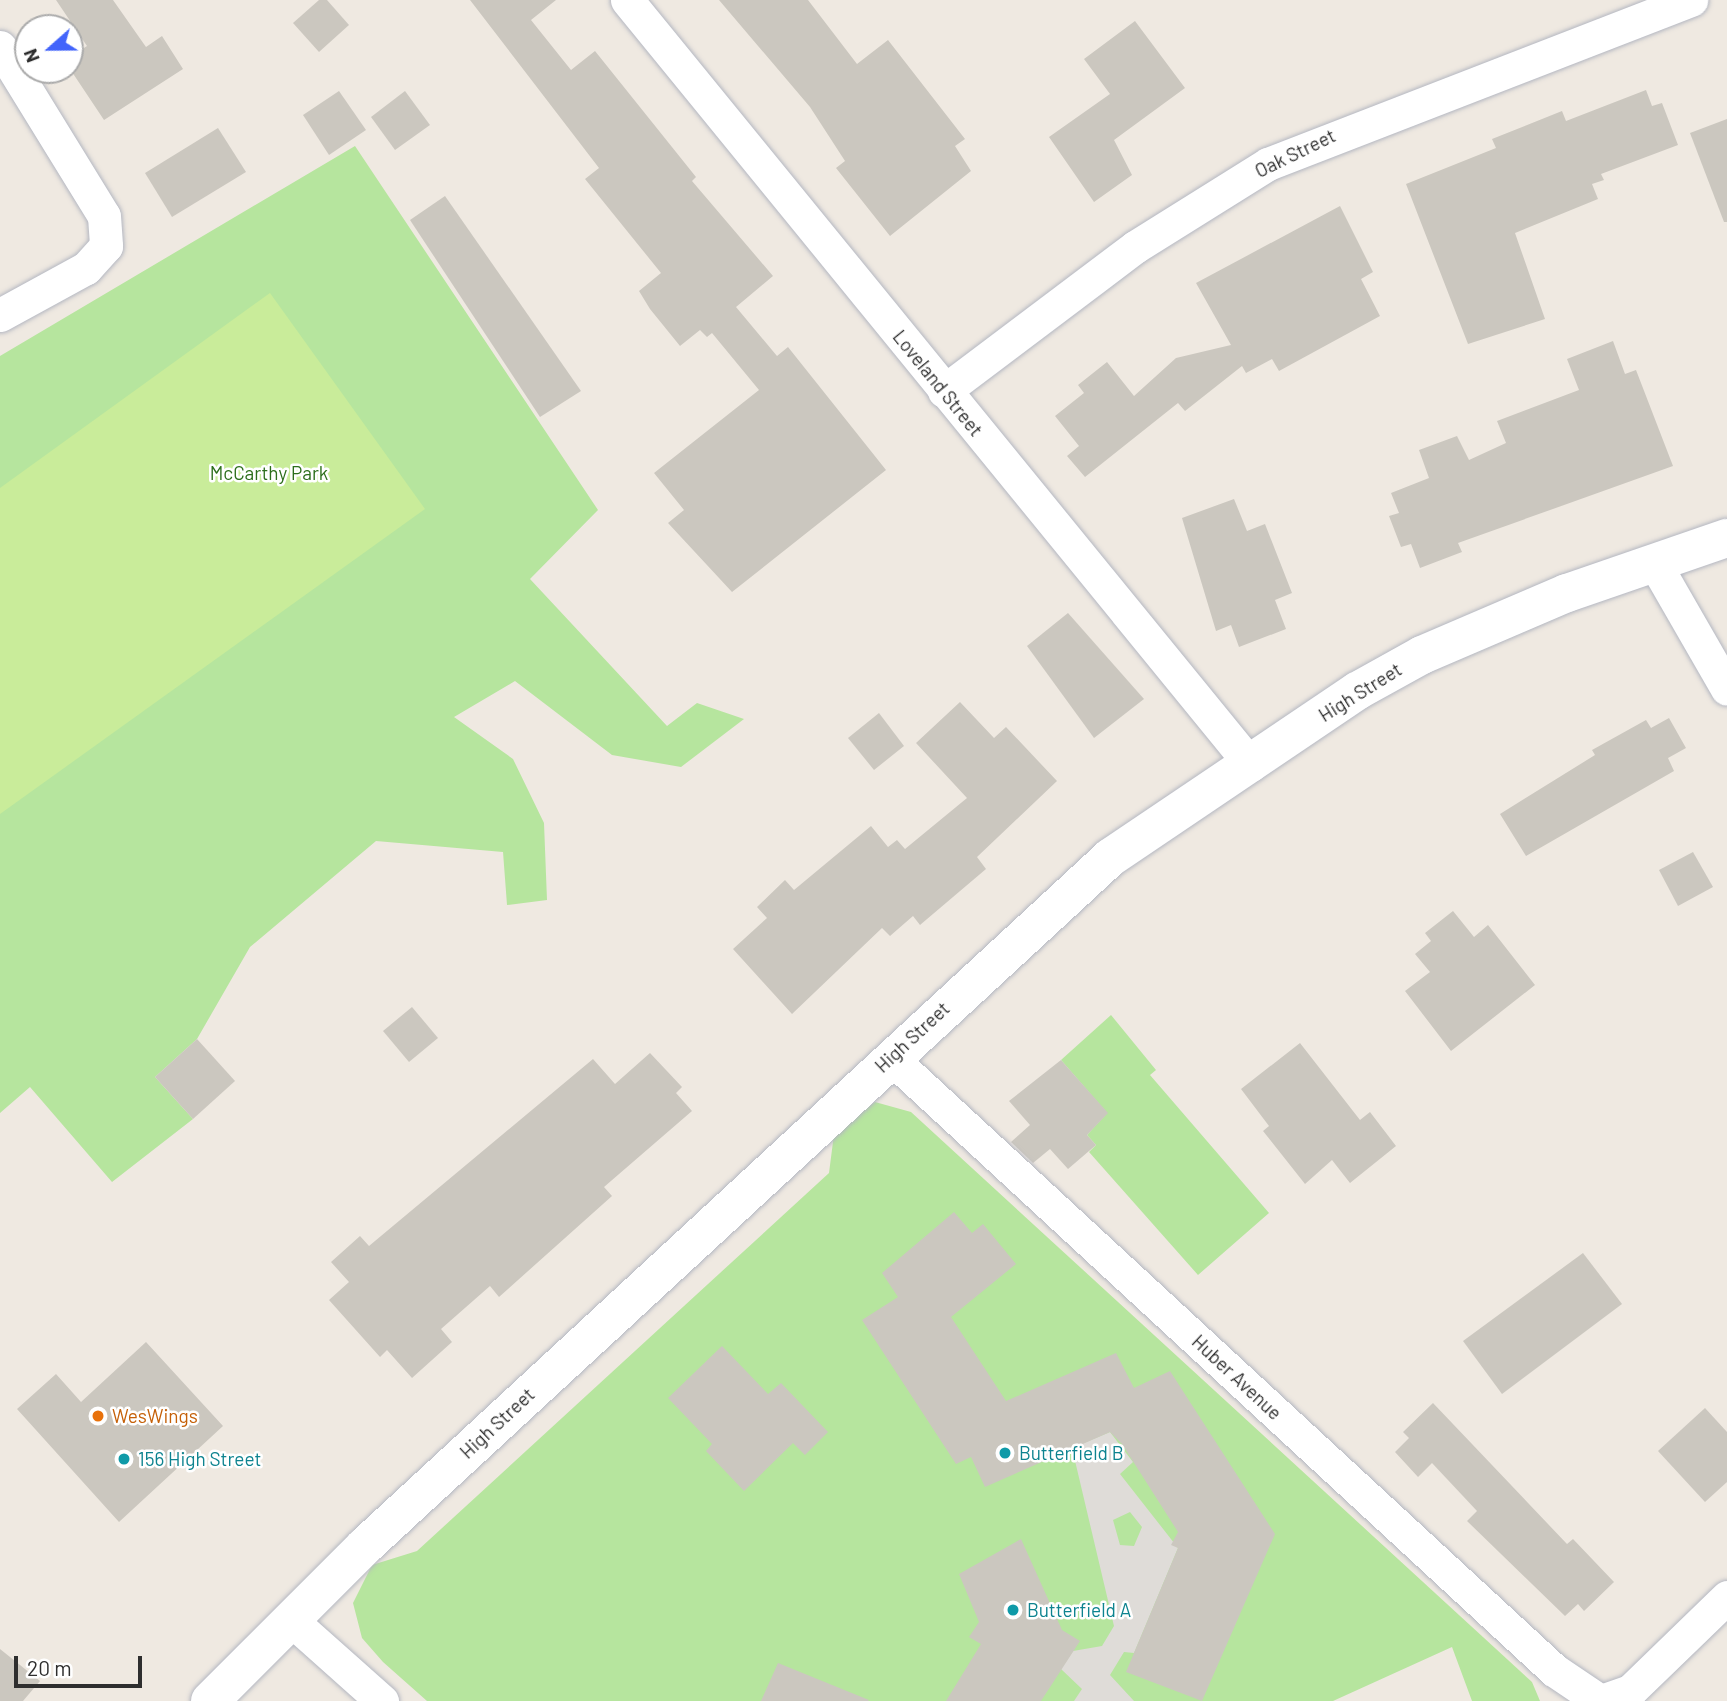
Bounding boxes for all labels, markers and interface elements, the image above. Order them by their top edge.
north arrow [14,14,84,84]
text: N [18,46,44,66]
street label: Oak Street [1251,124,1339,182]
street label: Loveland Street [888,325,988,441]
park label: McCarthy Park [210,462,328,484]
street label: High Street [1314,658,1406,726]
street label: High Street [870,997,954,1077]
street label: Huber Avenue [1188,1330,1286,1424]
street label: High Street [455,1383,539,1463]
place label: WesWings [112,1405,198,1427]
marker: WesWings [90,1408,106,1424]
place label: Butterfield B [1019,1442,1124,1464]
marker: Butterfield B [997,1445,1013,1461]
place label: 156 High Street [138,1448,261,1470]
marker: 156 High Street [116,1451,132,1467]
place label: Butterfield A [1027,1599,1131,1621]
marker: Butterfield A [1005,1602,1021,1618]
scale bar [18,1642,145,1686]
text: 20 m [27,1655,72,1680]

